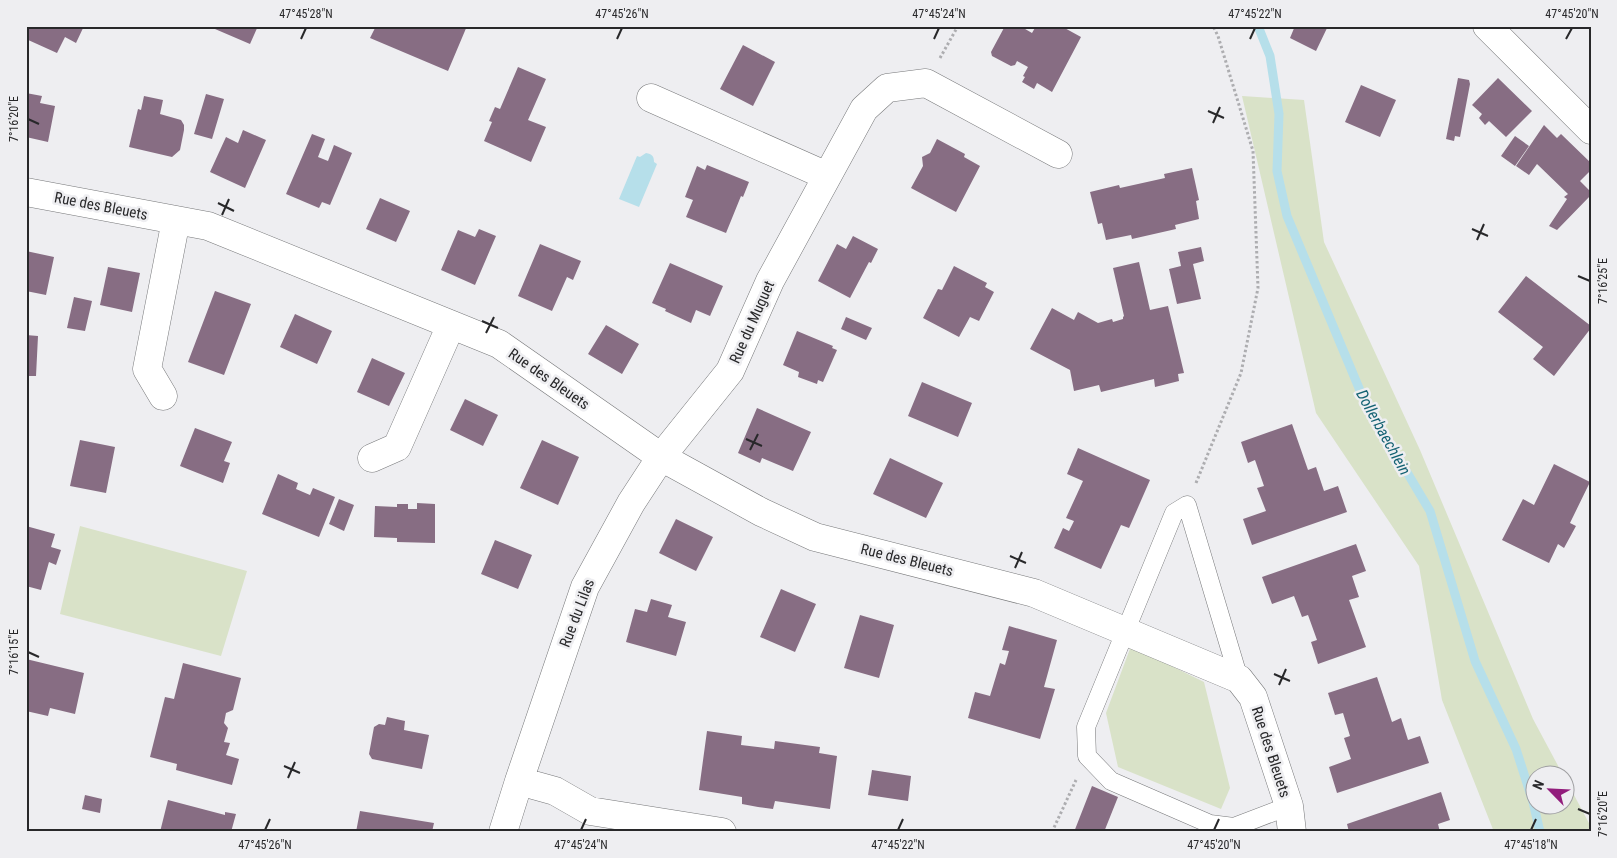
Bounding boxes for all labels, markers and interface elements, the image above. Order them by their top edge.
text: 47°45'28"N [279,7,333,21]
text: 47°45'26"N [595,7,649,21]
text: 47°45'24"N [912,7,966,21]
text: 47°45'22"N [1228,7,1282,21]
text: 47°45'20"N [1545,7,1599,21]
text: 7°16'20"E [7,96,21,142]
street label: Rue des Bleuets [53,188,149,224]
text: 7°16'25"E [1596,258,1610,304]
street label: Rue du Muguet [726,278,778,366]
street label: Rue des Bleuets [505,344,593,414]
water label: Dollerbaechlein [1352,386,1415,478]
street label: Rue des Bleuets [859,540,955,580]
street label: Rue du Lilas [556,576,598,650]
text: 7°16'15"E [7,629,21,675]
street label: Rue des Bleuets [1248,704,1294,800]
north arrow [1524,766,1574,816]
text: N [1529,778,1547,792]
text: 7°16'20"E [1596,791,1610,837]
text: 47°45'26"N [238,838,292,852]
text: 47°45'24"N [554,838,608,852]
text: 47°45'22"N [871,838,925,852]
text: 47°45'20"N [1187,838,1241,852]
text: 47°45'18"N [1504,838,1558,852]

